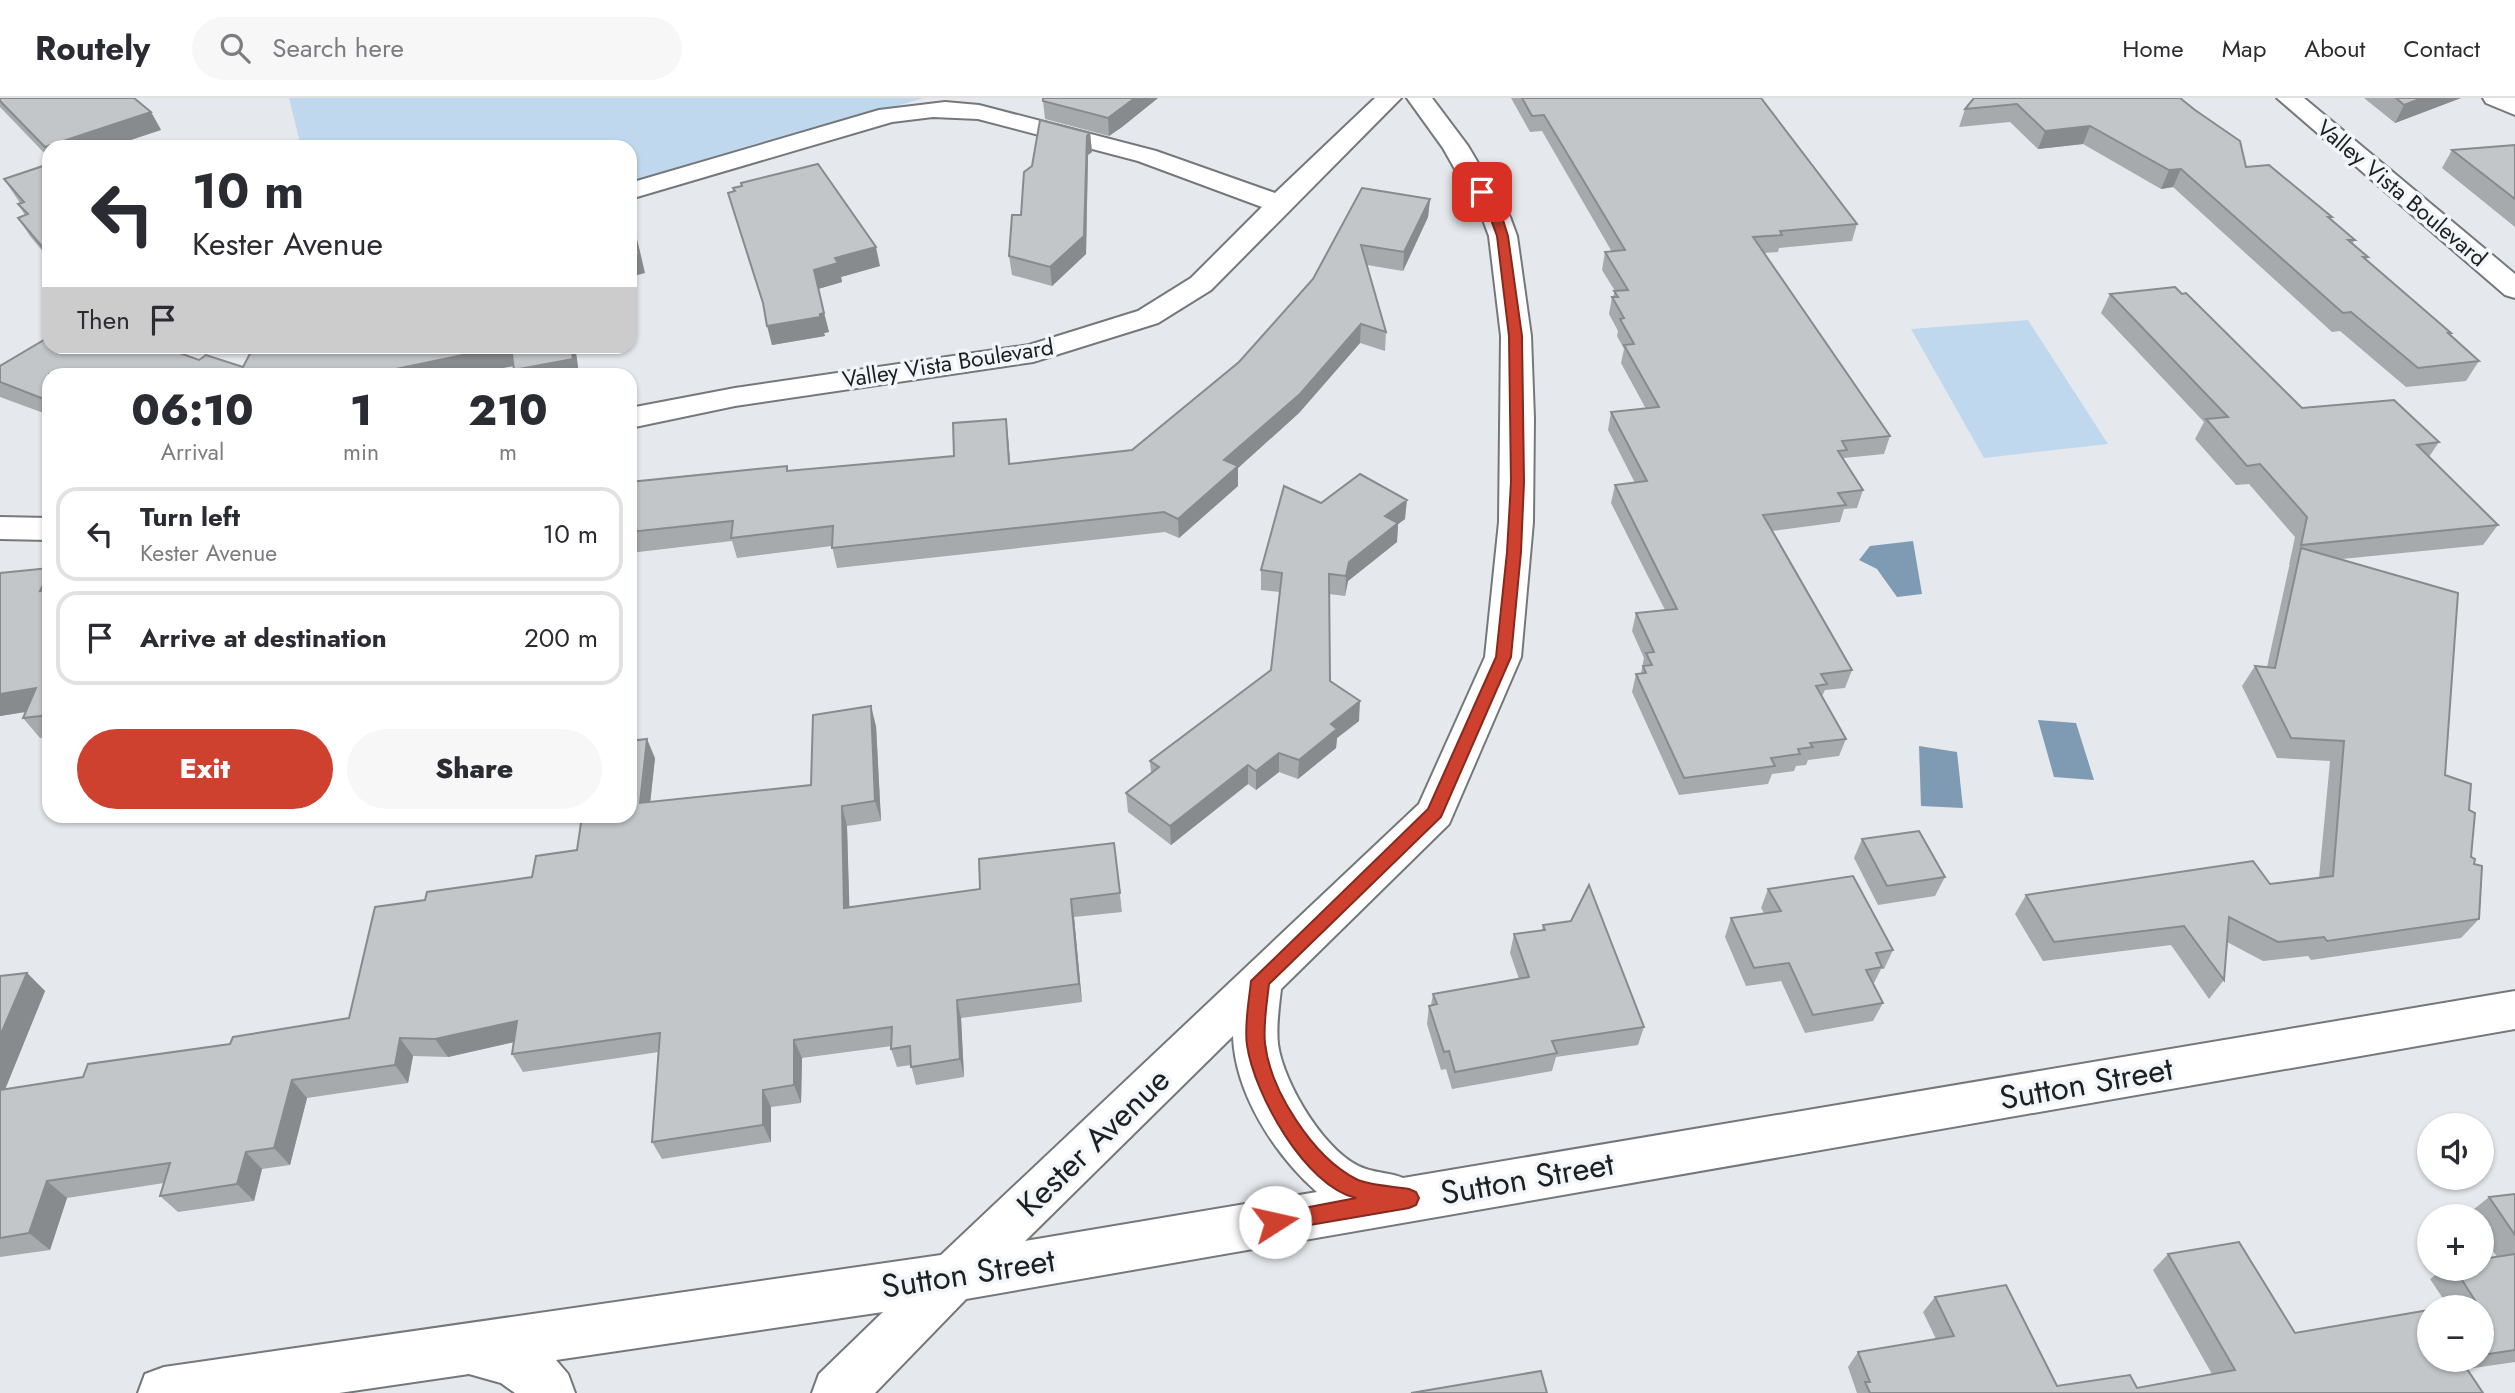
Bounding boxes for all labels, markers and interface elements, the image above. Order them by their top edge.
search box [192,17,682,80]
text: Routely [35,25,150,72]
icon: search [216,29,254,67]
text: Search here [272,29,404,67]
text: Home [2122,31,2184,66]
text: Map [2222,31,2266,66]
text: About [2304,31,2365,66]
text: Contact [2403,31,2480,66]
street label: Valley Vista Boulevard [2309,111,2495,275]
text: 10 m [192,156,304,226]
pin [1452,162,1512,222]
icon: left [77,168,168,259]
icon: arrive [1463,173,1501,211]
text: Kester Avenue [192,221,383,267]
text: Then [77,301,130,339]
icon: arrive [144,301,182,339]
street label: Valley Vista Boulevard [840,330,1056,396]
text: 06:10 [131,380,254,441]
text: 1 [350,380,372,441]
text: 210 [468,380,548,441]
text: Arrival [161,435,224,469]
text: min [343,435,379,469]
text: m [499,435,517,469]
text: Turn left [140,498,240,536]
icon: left [81,515,119,553]
text: 10 m [543,515,598,553]
text: Kester Avenue [140,536,277,570]
icon: arrive [81,619,119,657]
text: Arrive at destination [140,619,387,657]
text: 200 m [524,619,598,657]
button: Exit [77,729,333,809]
button: Share [347,729,602,809]
street label: Sutton Street [1996,1045,2176,1121]
street label: Kester Avenue [1006,1057,1180,1227]
map controls [2417,1113,2494,1372]
button: sound [2417,1113,2494,1190]
street label: Sutton Street [1437,1140,1617,1216]
position arrow [1238,1185,1312,1259]
button: + [2417,1204,2494,1281]
street label: Sutton Street [878,1236,1058,1310]
button: − [2417,1295,2494,1372]

